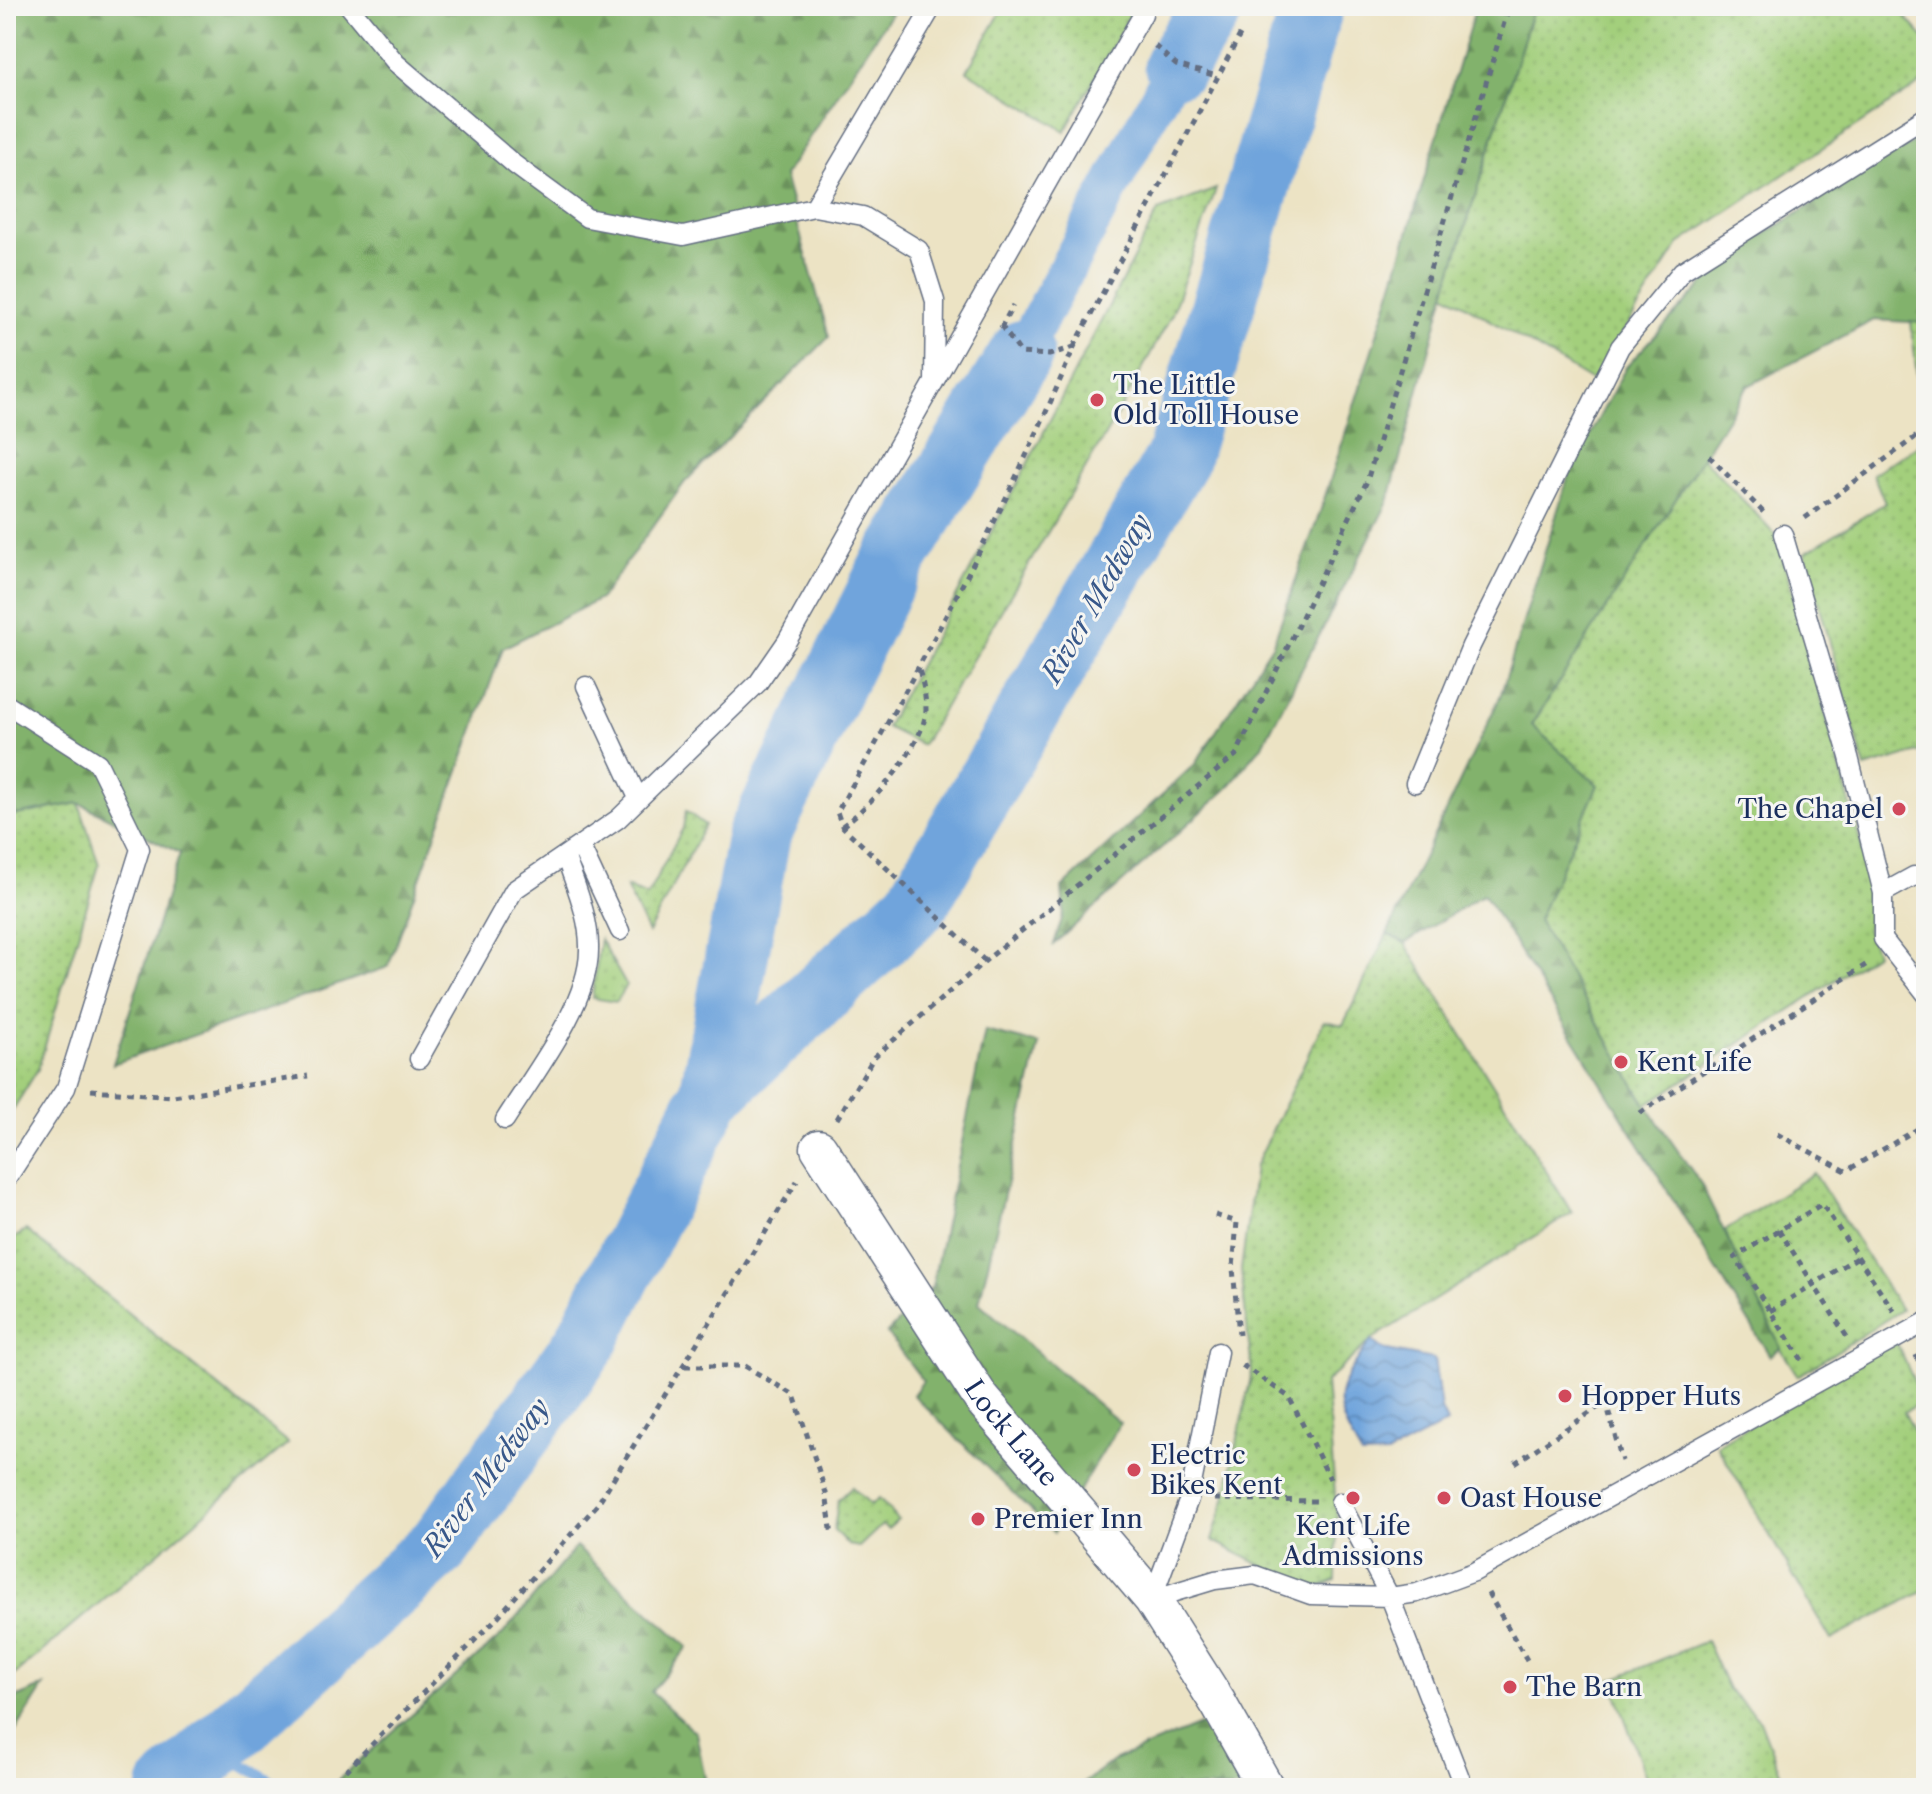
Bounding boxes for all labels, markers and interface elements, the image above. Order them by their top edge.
place label: The Little Old Toll House [1113,369,1299,431]
marker: The Little Old Toll House [1088,391,1106,409]
water label: River Medway [1033,508,1158,690]
place label: The Chapel [1737,793,1883,825]
marker: The Chapel [1890,800,1908,818]
place label: Kent Life [1637,1046,1752,1078]
marker: Kent Life [1612,1053,1630,1071]
street label: Lock Lane [957,1374,1065,1493]
place label: Hopper Huts [1581,1380,1741,1412]
marker: Hopper Huts [1556,1387,1574,1405]
water label: River Medway [414,1391,557,1564]
place label: Electric Bikes Kent [1150,1439,1283,1501]
marker: Electric Bikes Kent [1125,1461,1143,1479]
place label: Oast House [1460,1482,1602,1514]
marker: Kent Life Admissions [1344,1489,1362,1507]
marker: Oast House [1435,1489,1453,1507]
place label: Premier Inn [994,1503,1143,1535]
marker: Premier Inn [969,1510,987,1528]
place label: Kent Life Admissions [1282,1510,1423,1572]
place label: The Barn [1526,1671,1642,1703]
marker: The Barn [1501,1678,1519,1696]

